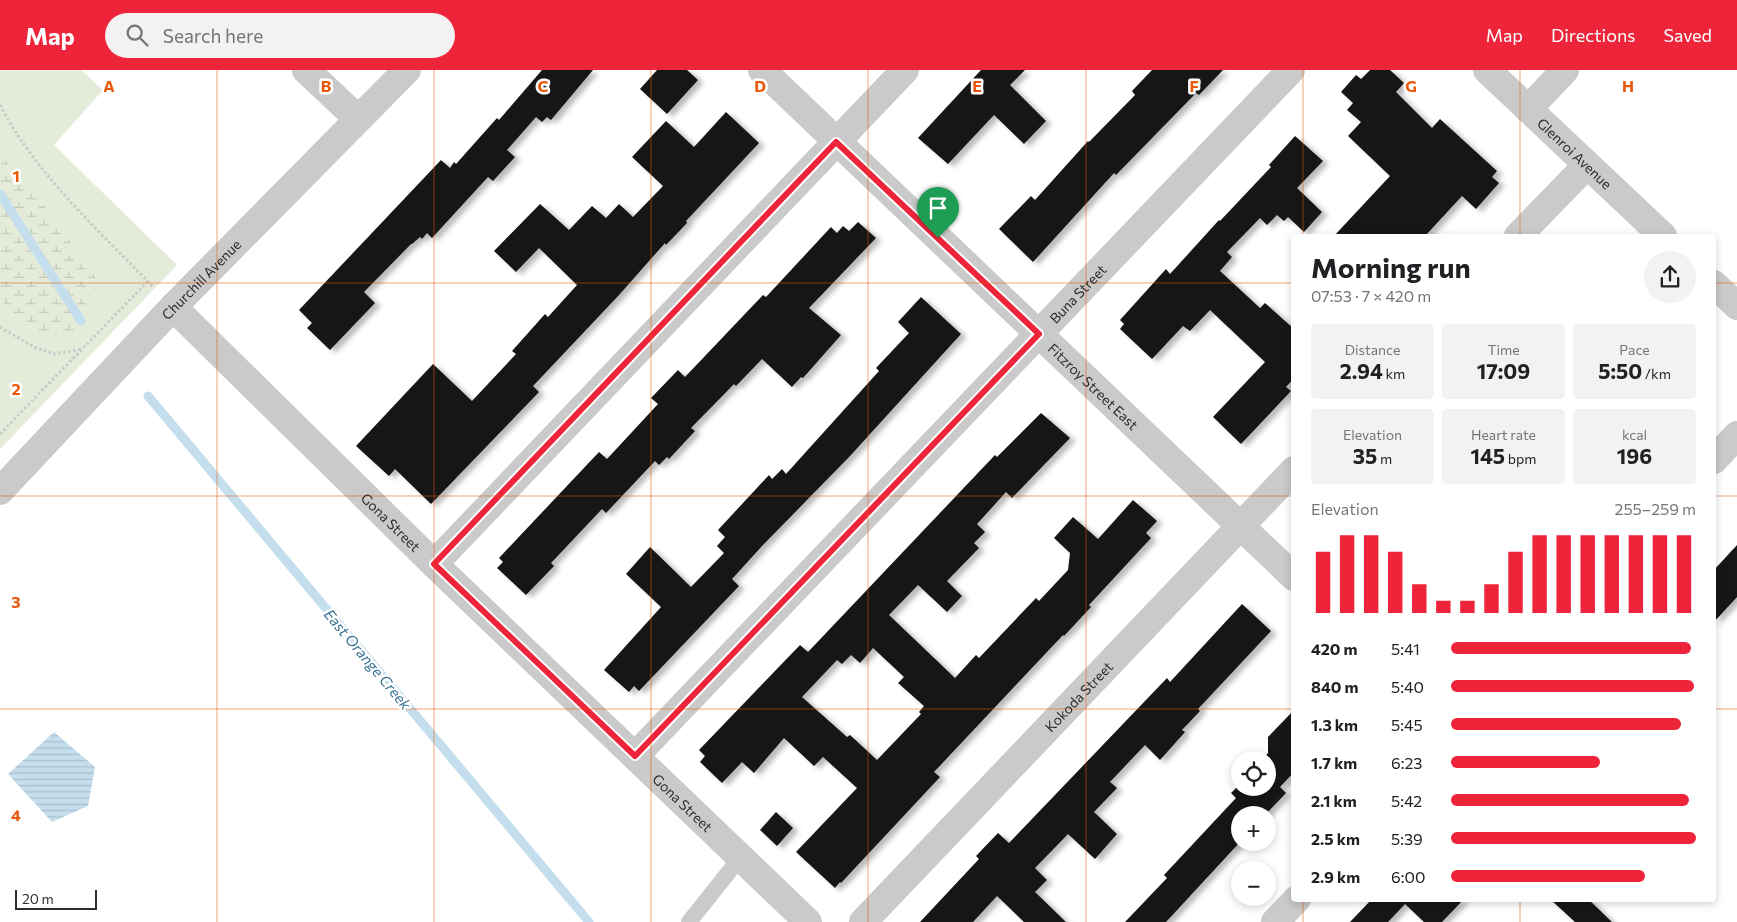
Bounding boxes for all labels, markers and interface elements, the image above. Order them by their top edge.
search box [105,13,455,58]
text: Map [25,21,75,50]
icon: search [123,21,151,49]
text: Search here [163,24,263,47]
text: Map [1486,24,1523,46]
text: Directions [1551,24,1635,46]
text: Saved [1663,24,1712,46]
text: A [103,76,115,95]
text: B [321,76,332,95]
text: C [538,76,549,95]
text: D [754,76,766,95]
text: E [972,76,982,95]
text: F [1189,76,1199,95]
text: G [1405,76,1417,95]
text: H [1622,76,1634,95]
street label: Glenroi Avenue [1534,114,1616,192]
text: 1 [12,166,20,185]
pin [917,187,959,238]
icon: arrive [924,194,952,222]
street label: Churchill Avenue [158,235,244,323]
text: Morning run [1311,250,1471,284]
button: share [1644,251,1696,303]
street label: Buna Street [1045,260,1109,326]
text: 07:53 · 7 × 420 m [1311,286,1431,305]
street label: Fitzroy Street East [1045,339,1142,433]
text: Distance [1345,341,1400,358]
text: Time [1487,341,1520,358]
text: Pace [1619,341,1650,358]
text: 2.94 [1340,358,1383,383]
text: 17:09 [1477,358,1530,383]
text: 5:50 [1598,358,1642,383]
text: km [1383,365,1405,382]
text: /km [1642,365,1671,382]
text: 2 [11,379,21,398]
text: Elevation [1343,426,1402,443]
text: Heart rate [1471,426,1536,443]
text: kcal [1622,426,1647,443]
text: 35 [1353,443,1377,468]
text: 145 [1470,443,1505,468]
text: 196 [1617,443,1652,468]
text: m [1377,450,1392,467]
text: bpm [1505,450,1537,467]
street label: Gona Street [358,489,424,555]
text: Elevation [1311,499,1379,518]
text: 255–259 m [1615,499,1696,518]
text: 3 [11,592,21,611]
water label: East Orange Creek [321,605,416,714]
text: 420 m [1311,639,1357,658]
text: 5:41 [1391,639,1420,658]
street label: Kokoda Street [1041,657,1116,735]
text: 840 m [1311,677,1358,696]
text: 5:40 [1391,677,1424,696]
text: 1.3 km [1311,715,1358,734]
text: 5:45 [1391,715,1423,734]
map controls [1231,751,1276,906]
button: locate [1231,751,1276,796]
text: 1.7 km [1311,753,1357,772]
text: 6:23 [1391,753,1423,772]
street label: Gona Street [650,770,717,835]
text: 2.1 km [1311,791,1357,810]
text: 5:42 [1391,791,1422,810]
text: 4 [11,805,21,824]
button: + [1231,806,1276,851]
text: 2.5 km [1311,829,1360,848]
text: 5:39 [1391,829,1423,848]
button: − [1231,861,1276,906]
text: 2.9 km [1311,867,1360,886]
text: 6:00 [1391,867,1425,886]
scale bar [15,887,98,910]
text: 20 m [22,890,54,907]

